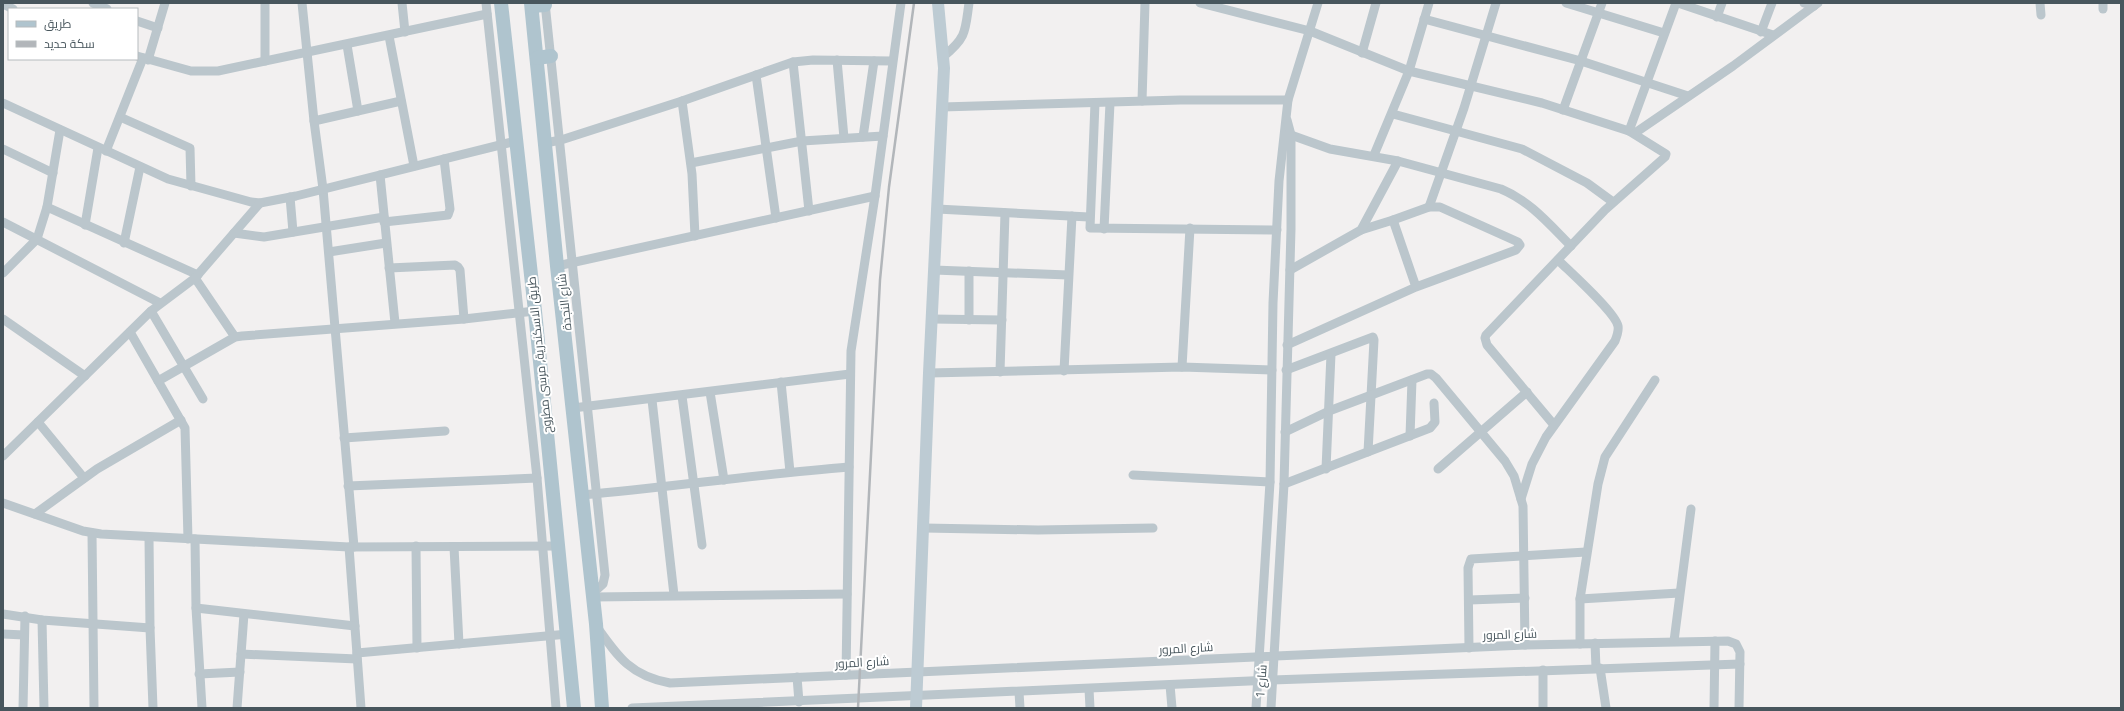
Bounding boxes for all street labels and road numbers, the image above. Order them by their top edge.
street label: شارع النجدة [553,273,575,331]
street label: طريق الاسكندرية, مرسى مطروح [522,276,556,434]
street label: شارع المرور [1482,625,1537,643]
street label: شارع المرور [1157,638,1214,658]
street label: شارع المرور [833,652,890,672]
street label: شارع 1 [1251,664,1271,698]

